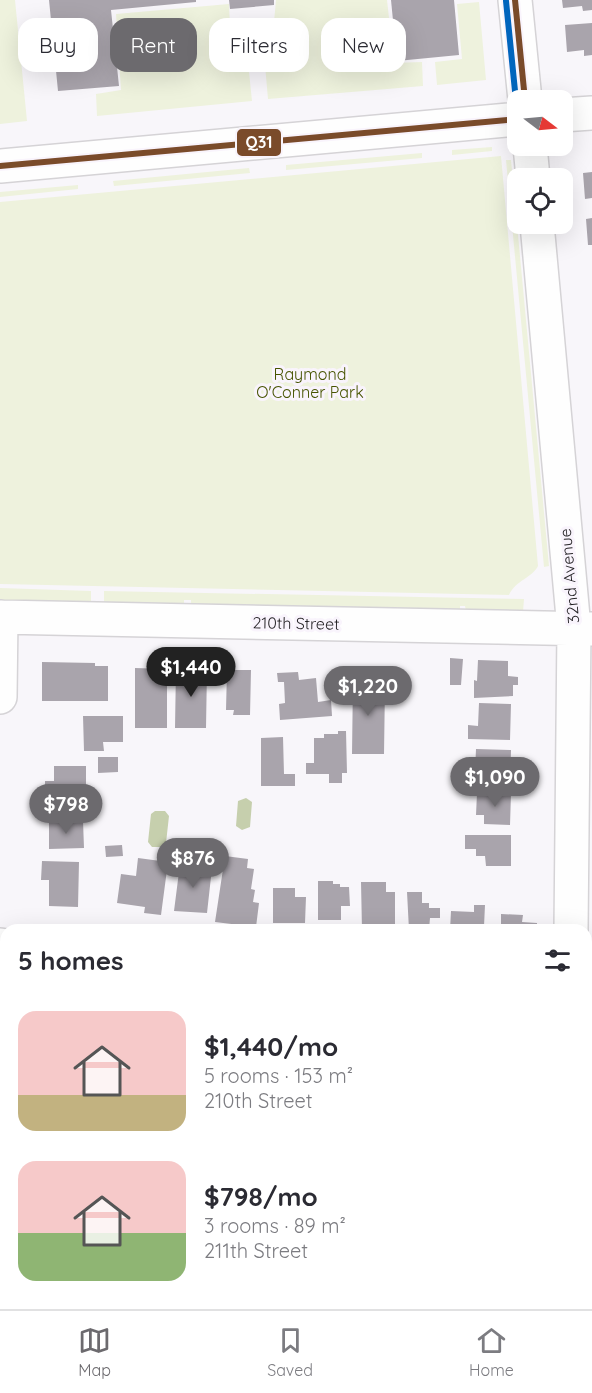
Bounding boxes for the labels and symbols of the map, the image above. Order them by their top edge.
north arrow [507,90,573,156]
line badge: Q31 [236,128,282,157]
text: Q31 [246,132,272,152]
park label: Raymond O'Conner Park [256,364,364,402]
street label: 32nd Avenue [555,528,583,624]
street label: 210th Street [252,612,340,634]
pin: $1,440 [142,647,240,698]
pin: $1,220 [319,666,417,717]
pin: $1,090 [446,757,544,808]
pin: $798 [30,784,102,835]
pin: $876 [157,838,229,889]

